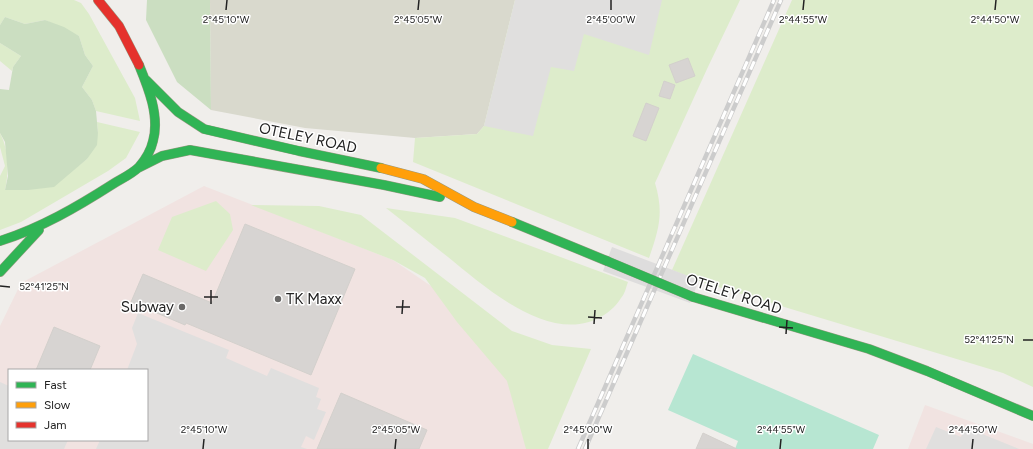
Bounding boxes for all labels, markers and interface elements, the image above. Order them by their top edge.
text: 2°45'10"W [203,13,250,26]
text: 2°45'05"W [394,13,442,26]
text: 2°45'00"W [587,13,636,26]
text: 2°44'55"W [779,13,827,26]
text: 2°44'50"W [971,13,1020,26]
street label: OTELEY ROAD [257,119,359,157]
street label: OTELEY ROAD [684,270,784,318]
text: 52°41'25"N [19,280,69,293]
place label: TK Maxx [286,290,342,308]
marker: TK Maxx [273,294,283,304]
place label: Subway [121,298,174,316]
marker: Subway [177,302,187,312]
text: 52°41'25"N [964,333,1014,346]
legend [8,369,148,441]
text: Fast [44,378,67,392]
text: Slow [44,398,71,412]
text: Jam [44,418,67,432]
text: 2°45'10"W [181,423,228,436]
text: 2°45'05"W [372,423,420,436]
text: 2°45'00"W [564,423,613,436]
text: 2°44'55"W [757,423,805,436]
text: 2°44'50"W [949,423,998,436]

